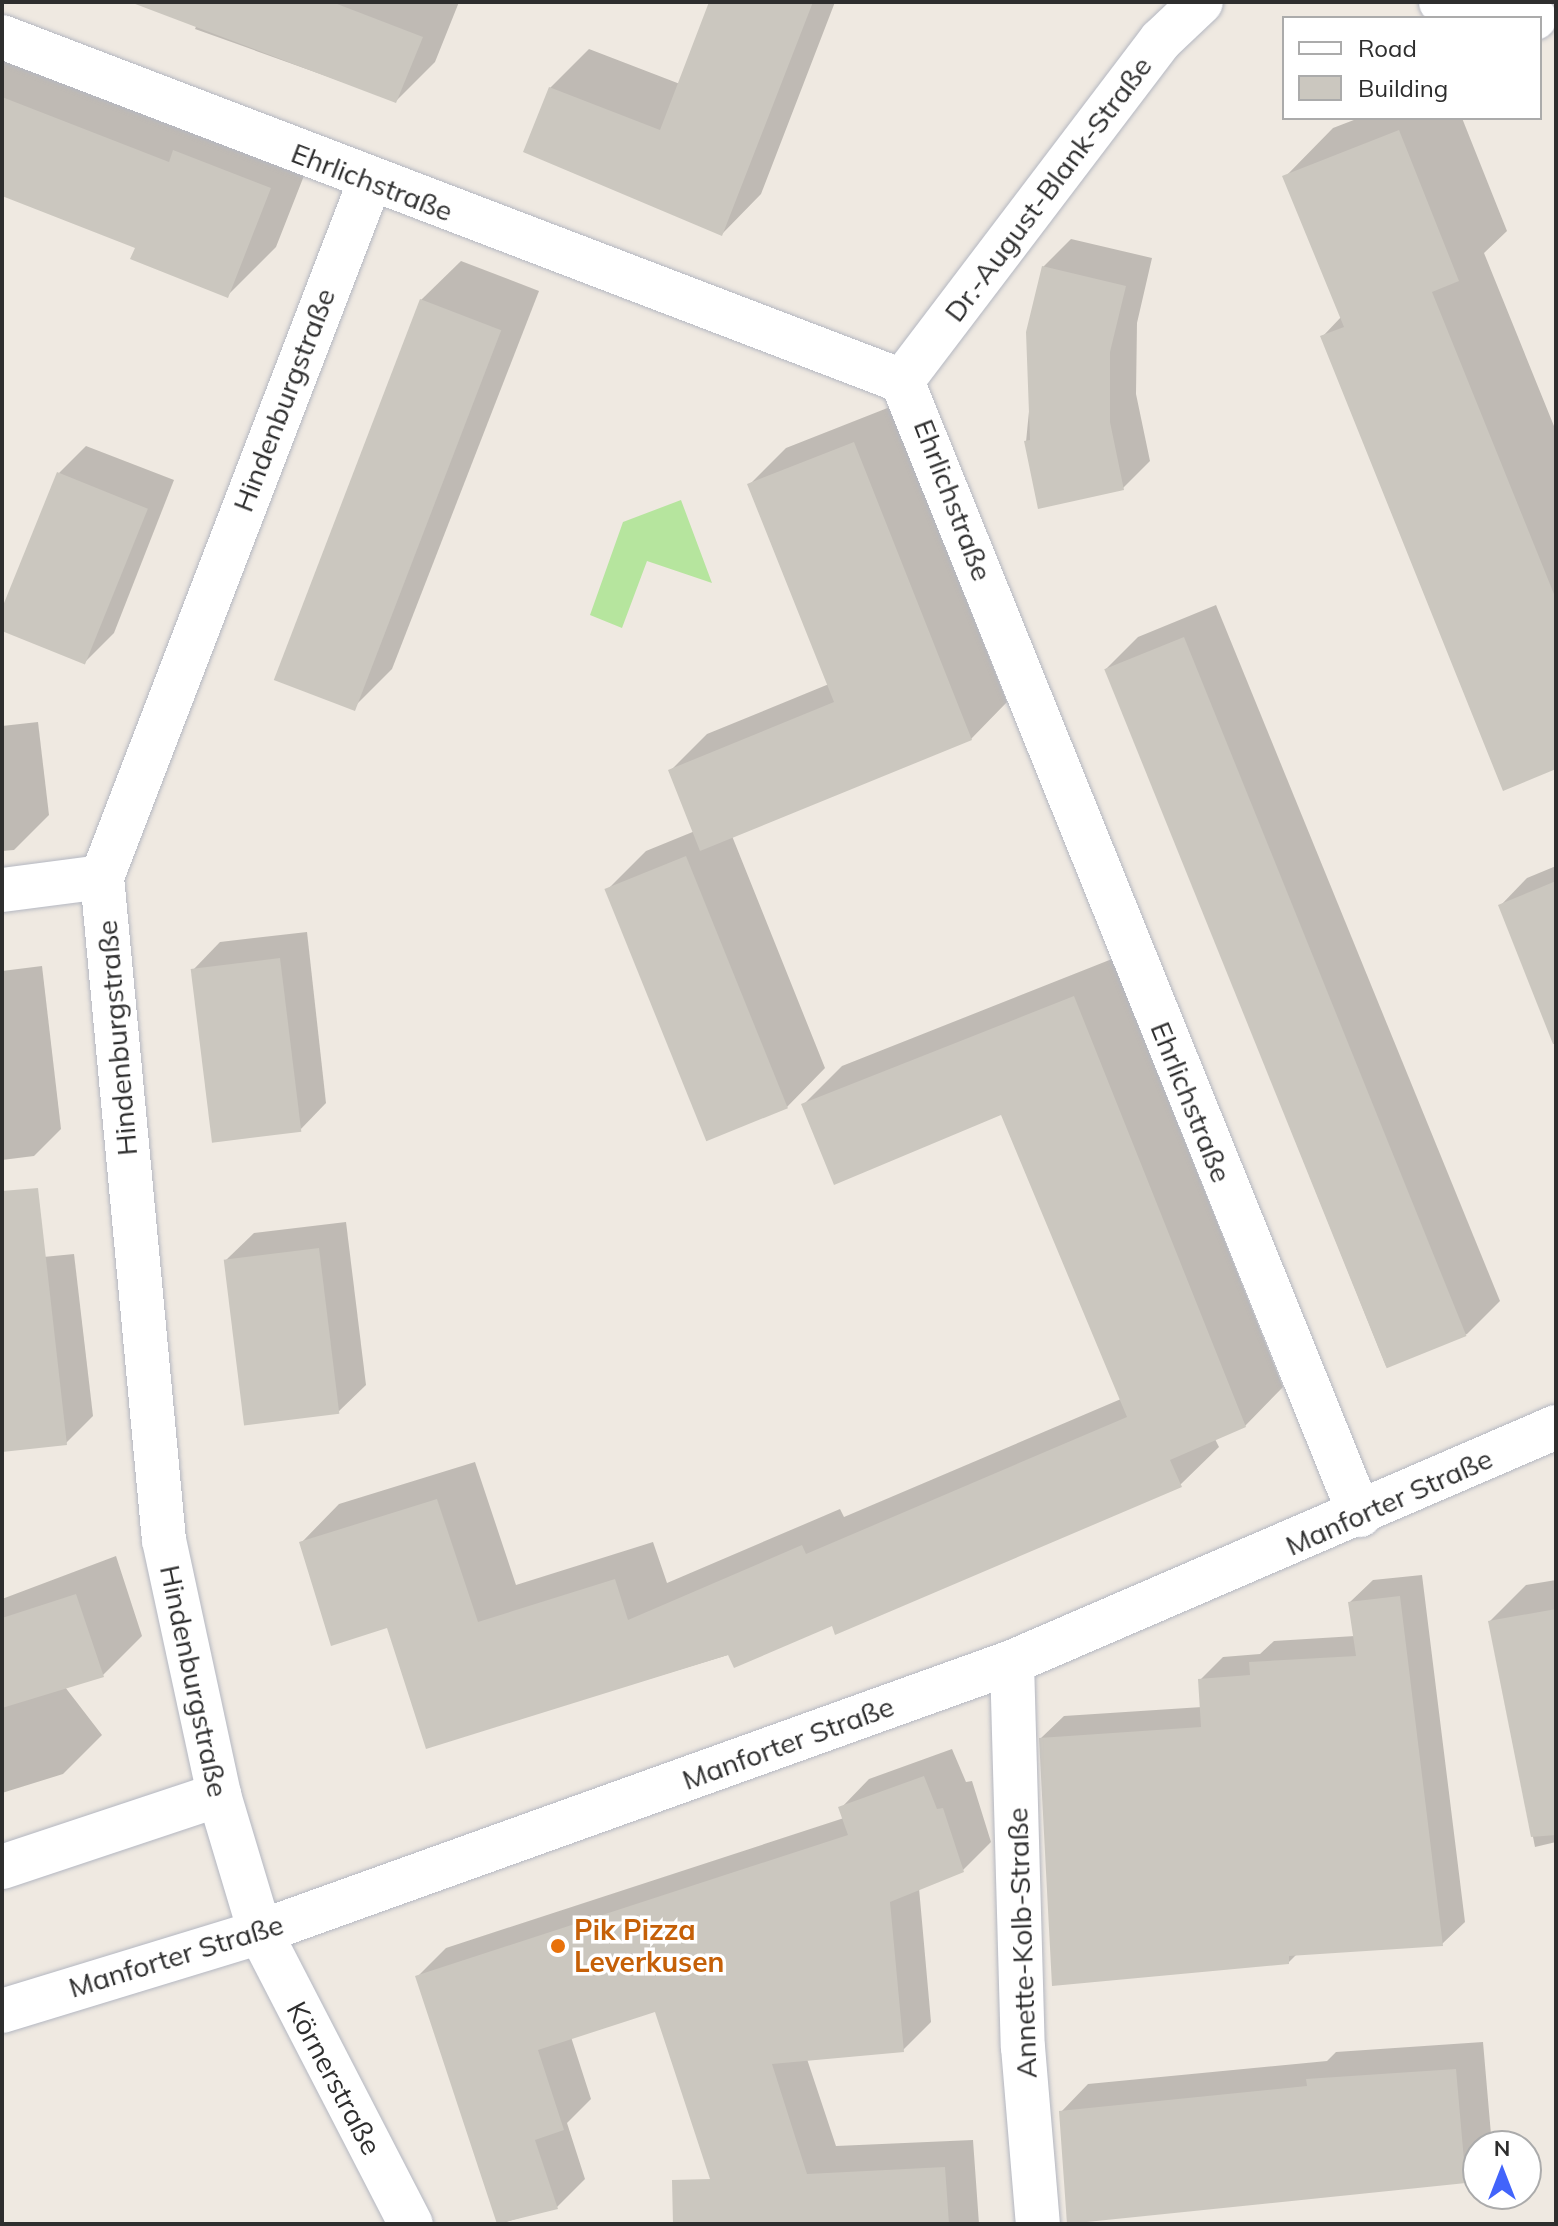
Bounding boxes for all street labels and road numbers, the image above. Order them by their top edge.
street label: Dr.-August-Blank-Straße [937,50,1159,328]
street label: Ehrlichstraße [287,136,457,228]
street label: Hindenburgstraße [226,284,342,516]
street label: Ehrlichstraße [907,415,999,585]
street label: Hindenburgstraße [90,919,144,1157]
street label: Ehrlichstraße [1144,1017,1238,1187]
street label: Manforter Straße [1281,1441,1497,1563]
street label: Hindenburgstraße [153,1562,235,1800]
street label: Manforter Straße [678,1689,898,1797]
street label: Annette-Kolb-Straße [1000,1807,1044,2079]
street label: Manforter Straße [65,1907,287,2005]
street label: Körnerstraße [280,1996,388,2160]

